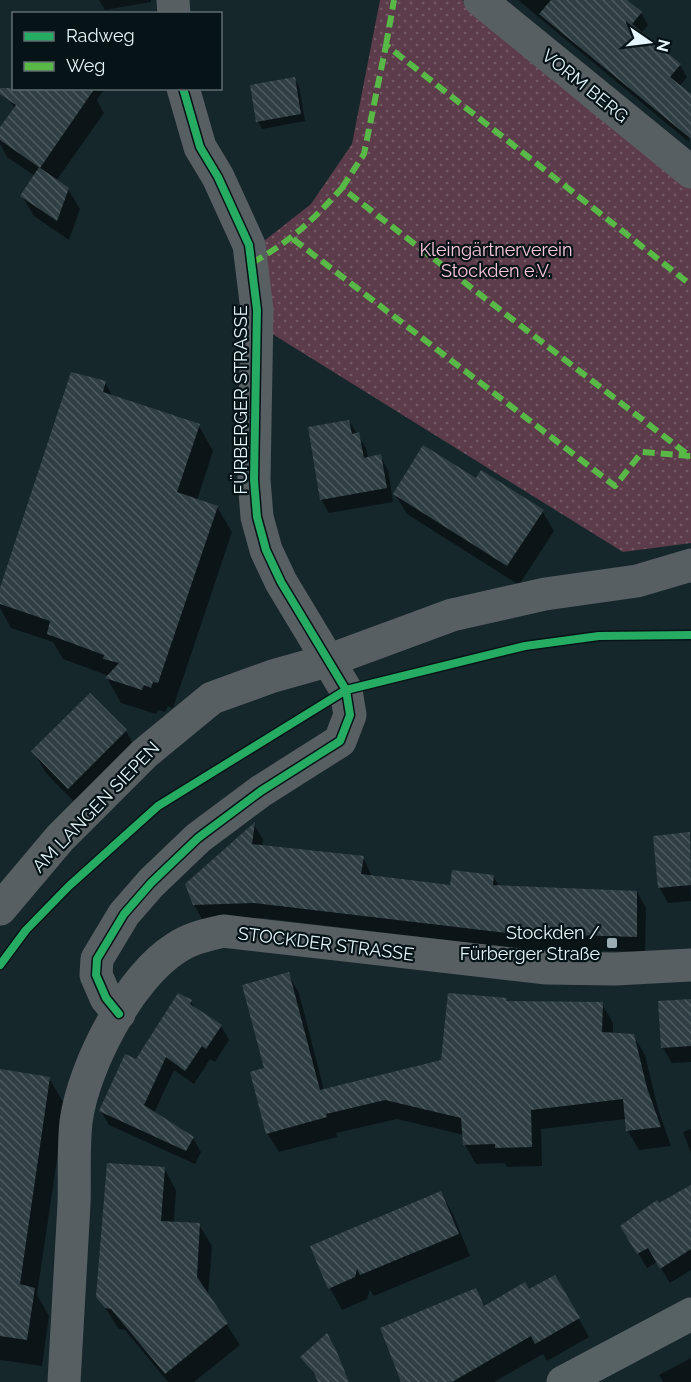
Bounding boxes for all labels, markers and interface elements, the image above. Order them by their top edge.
legend [12,12,222,90]
north arrow [619,12,679,72]
text: Radweg [66,25,135,46]
text: N [652,37,674,54]
street label: VORM BERG [538,44,633,127]
text: Weg [66,55,105,76]
park label: Kleingärtnerverein Stockden e.V. [420,239,572,281]
street label: FÜRBERGER STRASSE [230,305,251,495]
street label: AM LANGEN SIEPEN [28,737,164,876]
street label: STOCKDER STRASSE [237,922,415,965]
place label: Stockden / Fürberger Straße [460,922,600,964]
marker: Stockden / Fürberger Straße [605,936,619,950]

